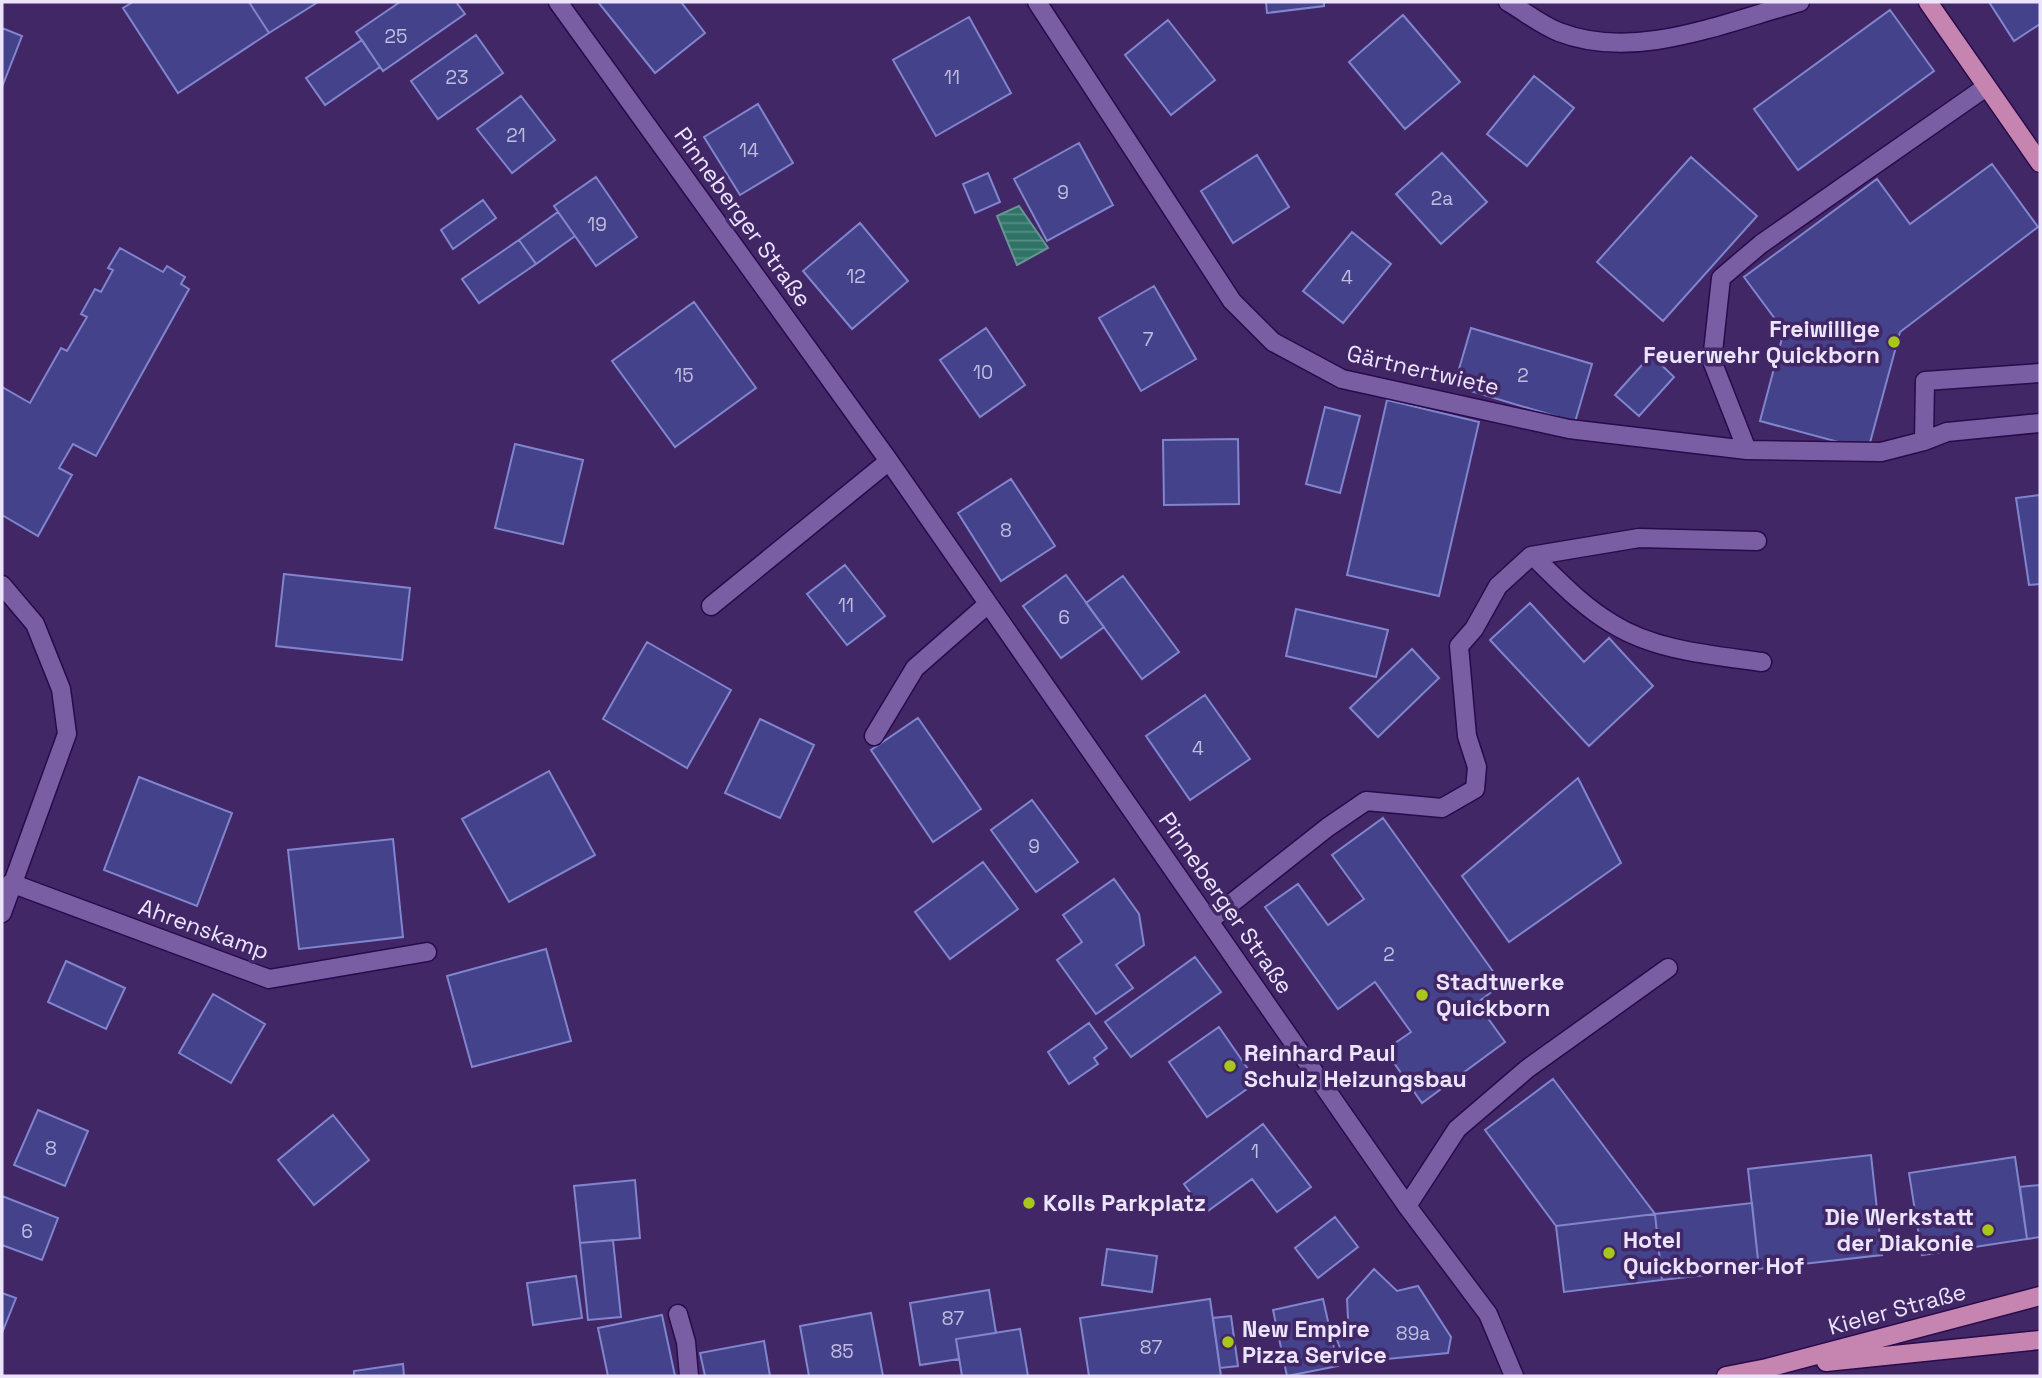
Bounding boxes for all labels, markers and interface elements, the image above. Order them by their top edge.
house number: 25 [385,24,407,49]
house number: 23 [446,65,468,90]
house number: 11 [944,65,960,90]
street label: Pinneberger Straße [668,121,818,313]
house number: 21 [506,123,526,148]
house number: 14 [739,138,759,163]
house number: 9 [1057,180,1069,205]
house number: 2a [1431,186,1453,211]
house number: 19 [587,212,607,237]
house number: 12 [846,264,866,289]
house number: 4 [1341,265,1353,290]
place label: Freiwillige Feuerwehr Quickborn [1643,314,1880,370]
house number: 7 [1143,327,1154,352]
marker: Freiwillige Feuerwehr Quickborn [1886,334,1902,350]
street label: Gärtnertwiete [1344,338,1502,402]
house number: 10 [973,360,993,385]
house number: 15 [674,363,694,388]
house number: 2 [1517,363,1529,388]
house number: 8 [1000,518,1012,543]
house number: 11 [838,593,854,618]
house number: 6 [1058,605,1070,630]
house number: 4 [1192,736,1204,761]
street label: Pinneberger Straße [1152,806,1300,1000]
house number: 9 [1028,834,1040,859]
street label: Ahrenskamp [135,892,273,966]
house number: 2 [1383,942,1395,967]
place label: Stadtwerke Quickborn [1436,967,1565,1023]
marker: Stadtwerke Quickborn [1414,987,1430,1003]
place label: Reinhard Paul Schulz Heizungsbau [1244,1038,1467,1094]
marker: Reinhard Paul Schulz Heizungsbau [1222,1058,1238,1074]
house number: 8 [45,1136,57,1161]
house number: 1 [1251,1139,1259,1164]
place label: Kolls Parkplatz [1043,1188,1206,1218]
marker: Kolls Parkplatz [1021,1195,1037,1211]
place label: Die Werkstatt der Diakonie [1824,1202,1974,1258]
house number: 6 [21,1219,33,1244]
marker: Die Werkstatt der Diakonie [1980,1222,1996,1238]
place label: Hotel Quickborner Hof [1623,1225,1804,1281]
marker: Hotel Quickborner Hof [1601,1245,1617,1261]
street label: Kieler Straße [1825,1276,1969,1342]
house number: 87 [942,1306,964,1331]
place label: New Empire Pizza Service [1242,1314,1387,1370]
house number: 89a [1396,1321,1430,1346]
marker: New Empire Pizza Service [1220,1334,1236,1350]
house number: 87 [1140,1335,1162,1360]
house number: 85 [830,1339,854,1364]

